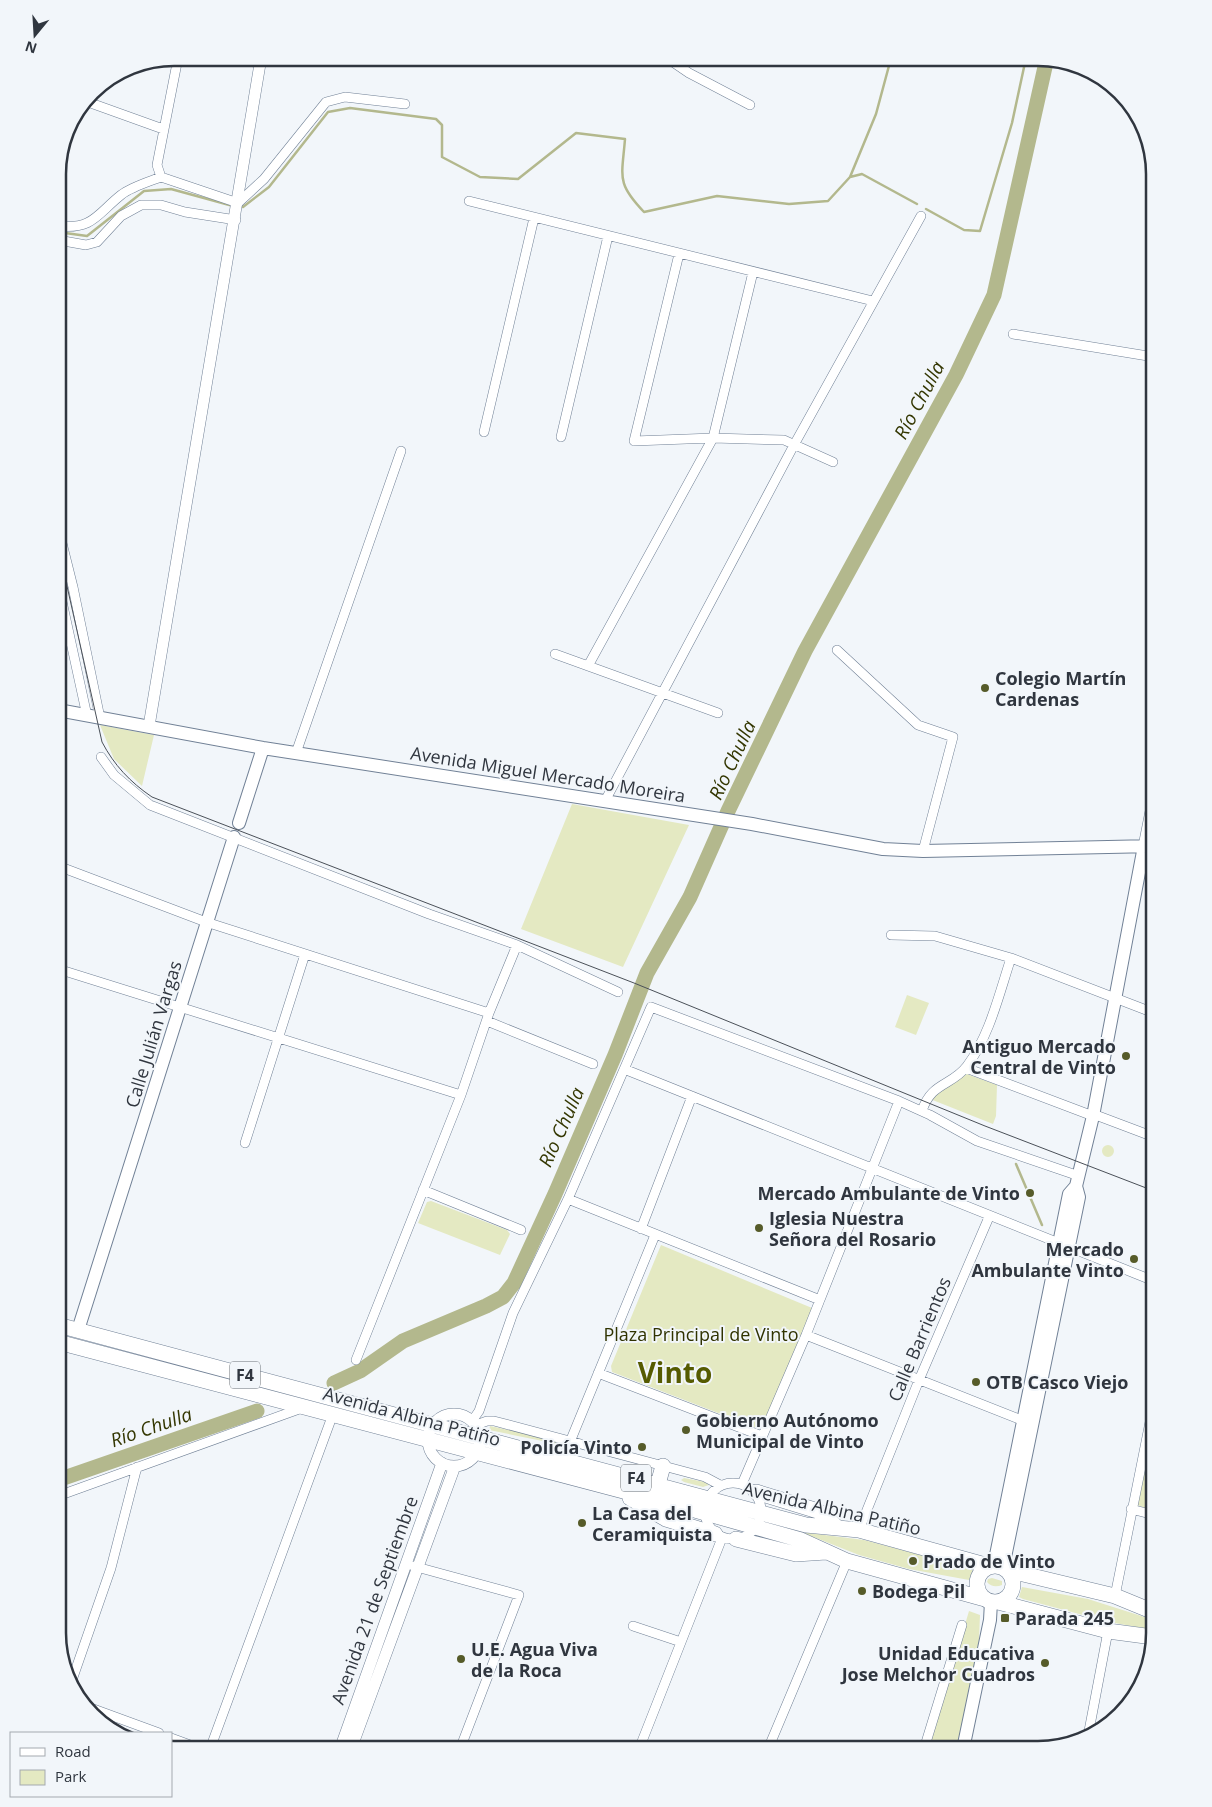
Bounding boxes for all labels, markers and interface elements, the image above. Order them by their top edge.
north arrow [10,10,60,60]
text: N [22,37,39,59]
water label: Río Chulla [888,356,950,443]
place label: Colegio Martín Cardenas [995,666,1126,711]
marker: Colegio Martín Cardenas [979,682,991,694]
water label: Río Chulla [702,716,762,804]
street label: Avenida Miguel Mercado Moreira [409,740,687,808]
street label: Calle Julián Vargas [119,958,187,1110]
place label: Antiguo Mercado Central de Vinto [962,1034,1116,1079]
marker: Antiguo Mercado Central de Vinto [1120,1050,1132,1062]
water label: Río Chulla [532,1083,590,1171]
place label: Mercado Ambulante de Vinto [758,1181,1020,1205]
marker: Mercado Ambulante de Vinto [1024,1187,1036,1199]
place label: Iglesia Nuestra Señora del Rosario [769,1206,936,1251]
marker: Iglesia Nuestra Señora del Rosario [753,1222,765,1234]
place label: Mercado Ambulante Vinto [971,1237,1124,1282]
marker: Mercado Ambulante Vinto [1128,1253,1140,1265]
street label: Calle Barrientos [882,1273,956,1405]
park label: Plaza Principal de Vinto [603,1322,799,1346]
district label: Vinto [638,1353,712,1391]
road number: F4 [230,1362,260,1388]
place label: OTB Casco Viejo [986,1370,1128,1394]
marker: OTB Casco Viejo [970,1376,982,1388]
street label: Avenida Albina Patiño [321,1381,503,1451]
water label: Río Chulla [107,1401,196,1453]
place label: Gobierno Autónomo Municipal de Vinto [696,1408,879,1453]
marker: Gobierno Autónomo Municipal de Vinto [680,1424,692,1436]
place label: Policía Vinto [520,1435,632,1459]
marker: Policía Vinto [636,1441,648,1453]
road number: F4 [621,1465,651,1492]
street label: Avenida Albina Patiño [740,1476,924,1540]
street label: Avenida 21 de Septiembre [325,1493,423,1707]
place label: La Casa del Ceramiquista [592,1501,713,1546]
marker: La Casa del Ceramiquista [576,1517,588,1529]
place label: Prado de Vinto [923,1549,1055,1573]
marker: Prado de Vinto [907,1555,919,1567]
place label: Bodega Pil [872,1579,965,1603]
marker: Bodega Pil [856,1585,868,1597]
place label: Parada 245 [1015,1606,1114,1630]
marker: Parada 245 [999,1612,1011,1624]
place label: U.E. Agua Viva de la Roca [471,1637,598,1682]
place label: Unidad Educativa Jose Melchor Cuadros [840,1641,1035,1686]
marker: U.E. Agua Viva de la Roca [455,1653,467,1665]
marker: Unidad Educativa Jose Melchor Cuadros [1039,1657,1051,1669]
legend [10,1732,172,1797]
text: Road [55,1741,91,1761]
text: Park [55,1766,86,1786]

